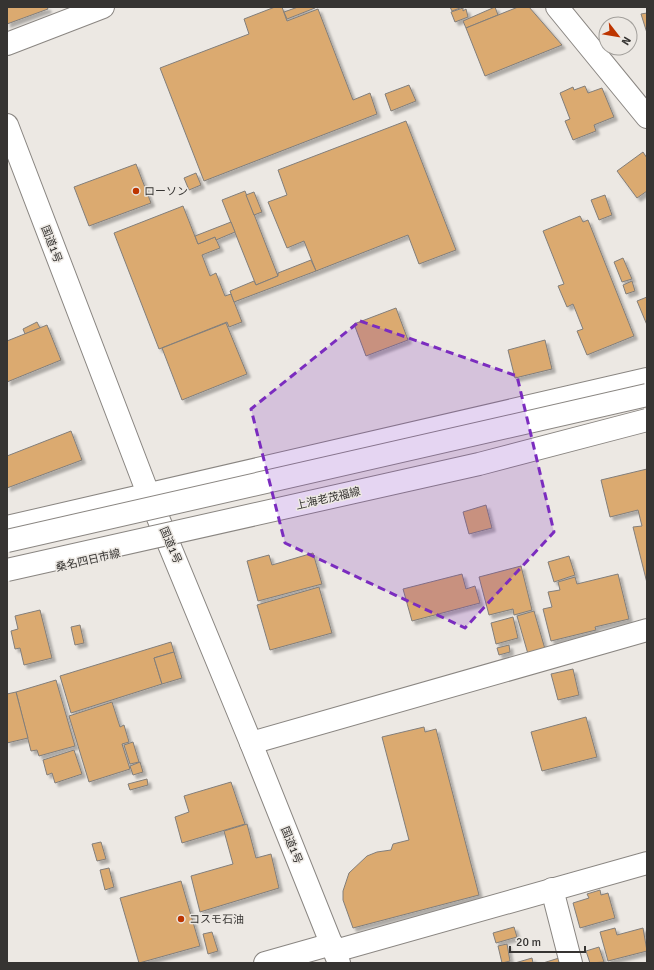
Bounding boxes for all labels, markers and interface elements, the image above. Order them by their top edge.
north arrow [598,16,638,56]
text: N [619,34,634,48]
place label: ローソン [144,185,188,198]
marker: ローソン [131,186,141,196]
street label: 国道1号 [38,224,65,265]
street label: 上海老茂福線 [294,485,362,512]
street label: 国道1号 [157,525,184,566]
street label: 桑名四日市線 [54,547,122,574]
street label: 国道1号 [278,825,305,866]
place label: コスモ石油 [189,913,244,926]
marker: コスモ石油 [176,914,186,924]
scale bar [510,928,585,954]
text: 20 m [516,935,541,950]

